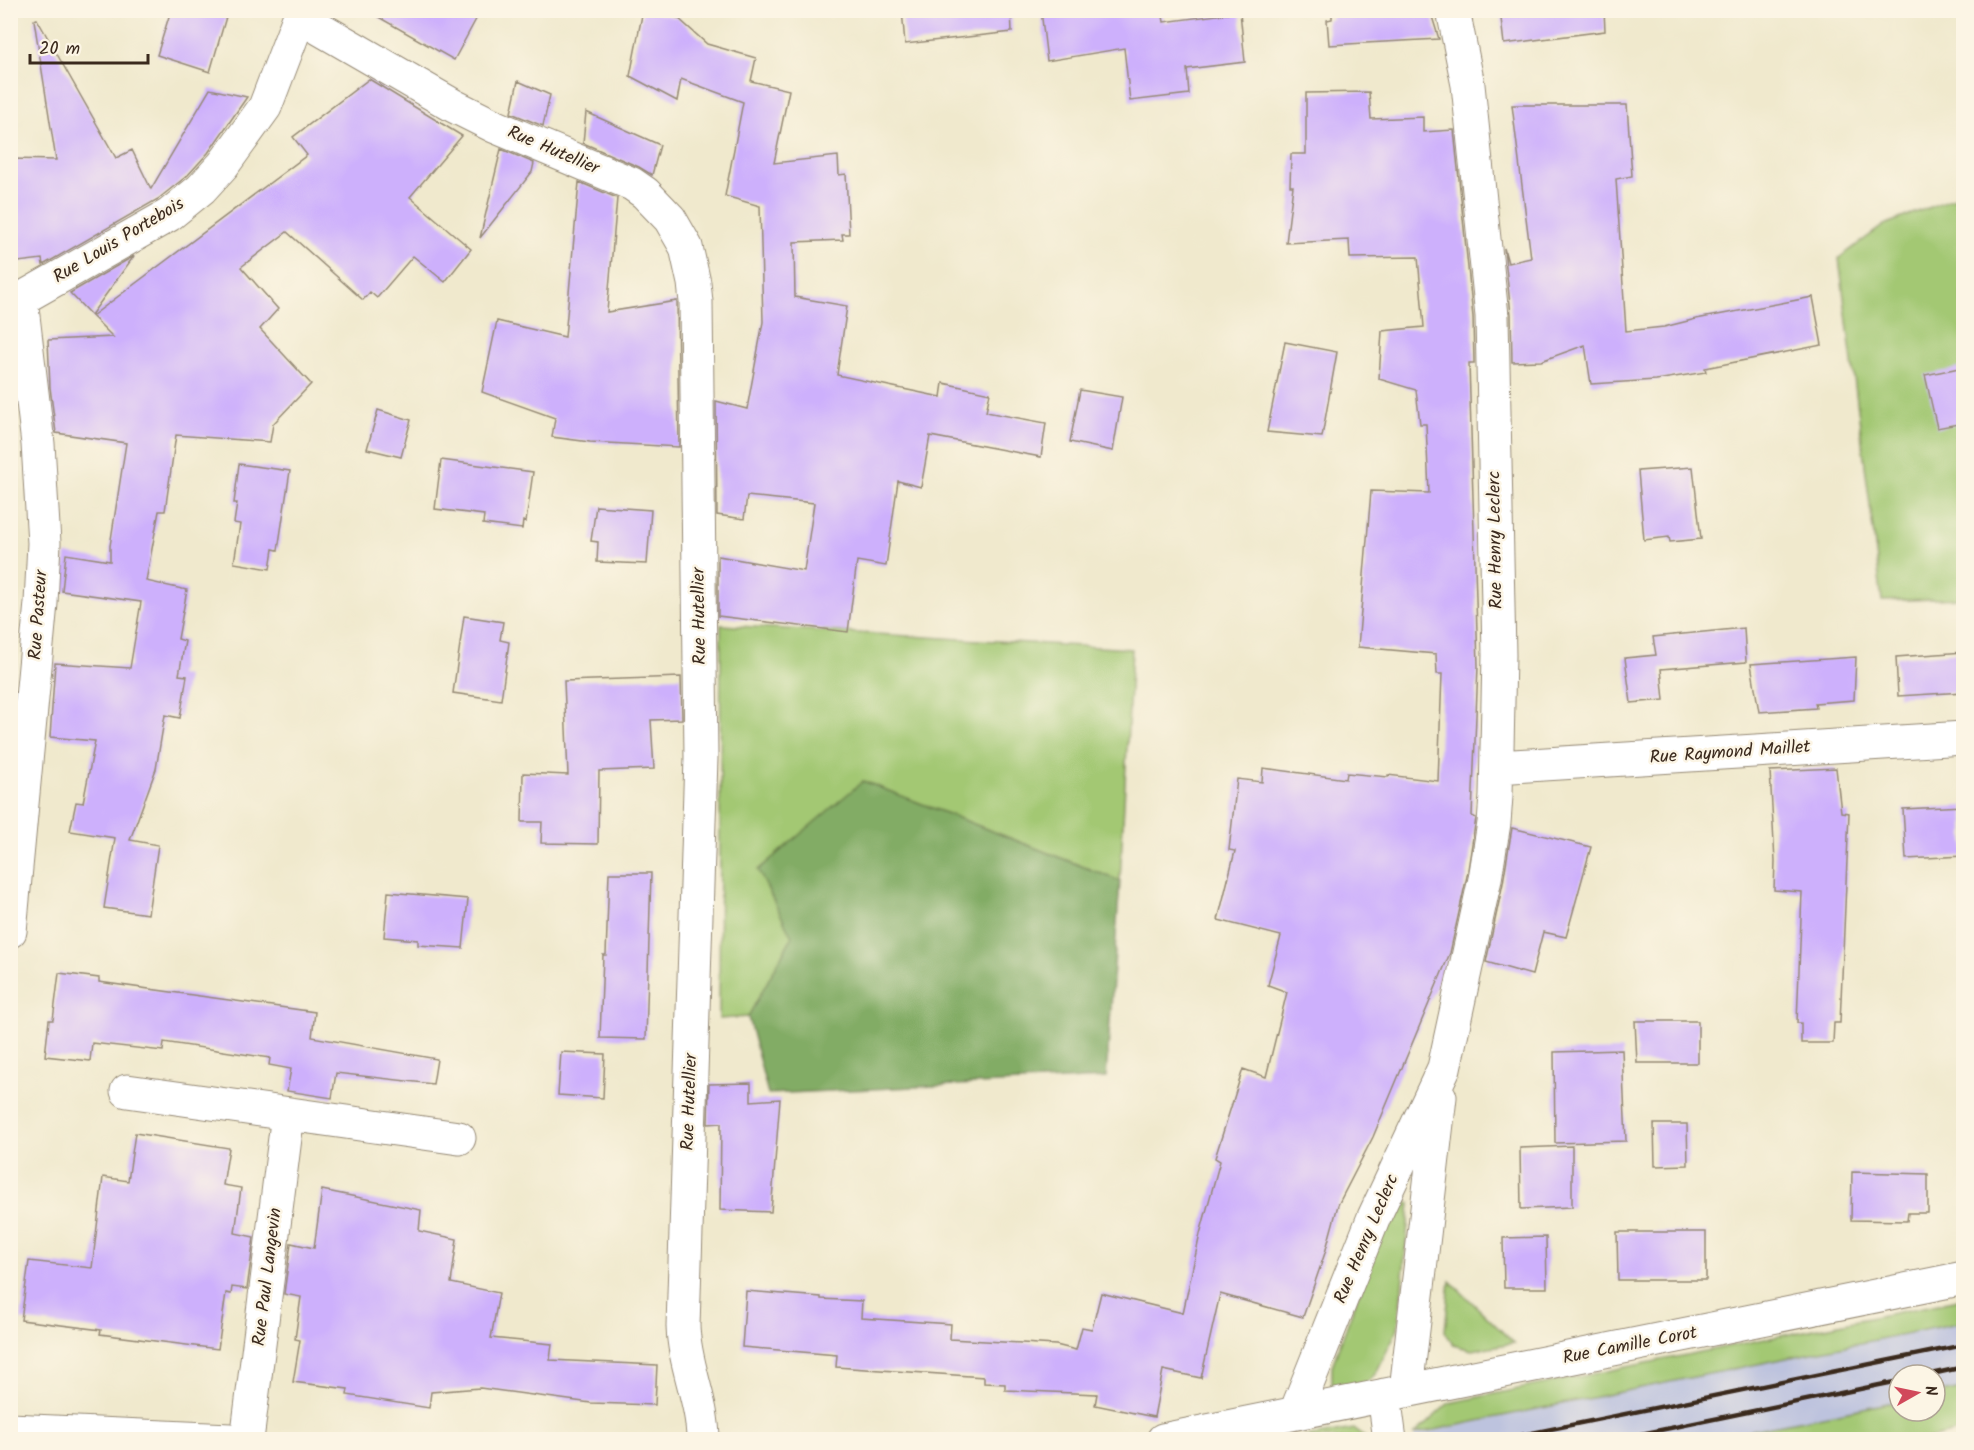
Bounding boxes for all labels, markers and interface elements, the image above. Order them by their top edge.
scale bar [30,27,148,65]
text: 20 m [39,35,80,64]
street label: Rue Hutellier [502,119,604,184]
street label: Rue Louis Portebois [48,190,191,292]
street label: Rue Henry Leclerc [1480,471,1512,609]
street label: Rue Hutellier [685,566,715,665]
street label: Rue Pasteur [21,568,57,661]
street label: Rue Raymond Maillet [1649,733,1812,773]
street label: Rue Hutellier [674,1052,706,1151]
street label: Rue Henry Leclerc [1327,1170,1407,1308]
street label: Rue Paul Langevin [245,1206,291,1348]
street label: Rue Camille Corot [1560,1319,1701,1373]
north arrow [1887,1363,1947,1423]
text: N [1917,1384,1943,1398]

